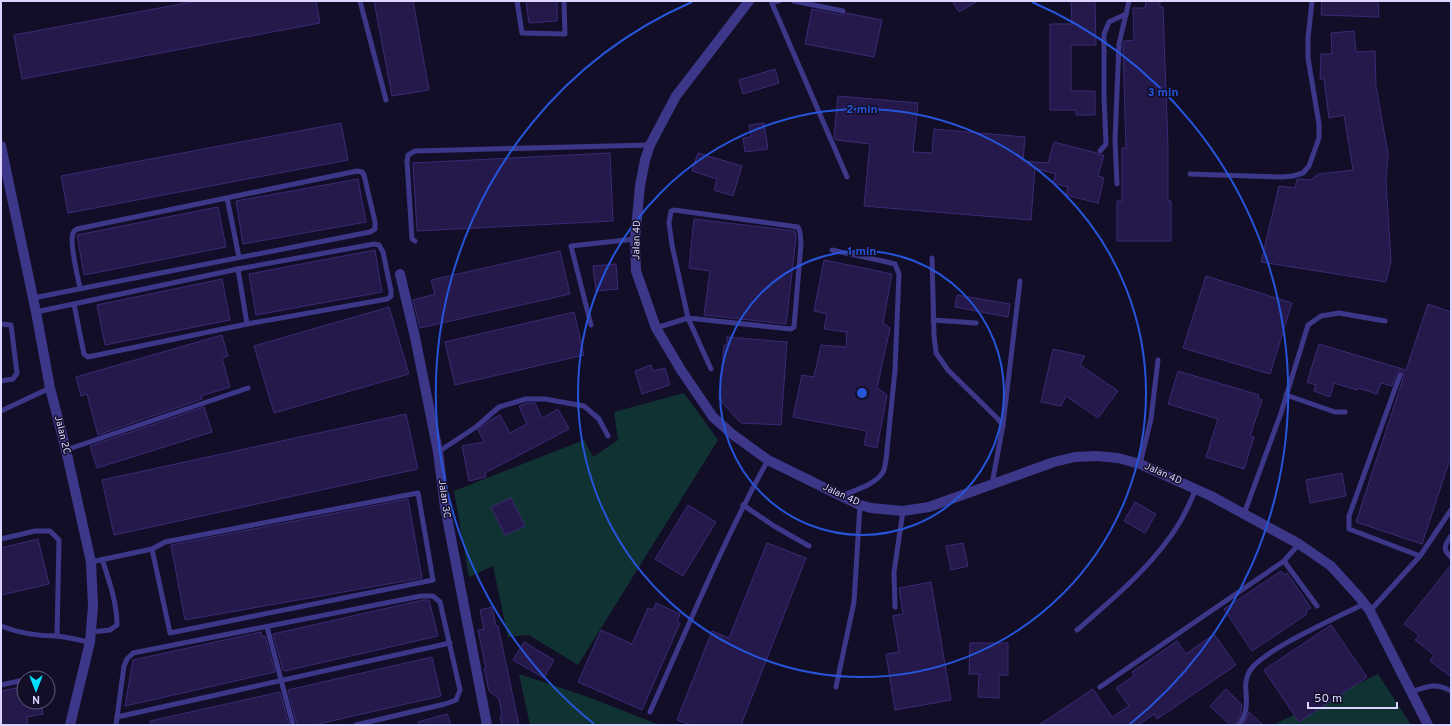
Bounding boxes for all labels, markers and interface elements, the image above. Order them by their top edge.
text: 3 min [1147,85,1179,101]
text: 2 min [846,102,878,118]
street label: Jalan 4D [630,220,644,260]
text: 1 min [848,244,876,260]
centre of rings [855,386,869,400]
street label: Jalan 2C [51,414,73,456]
street label: Jalan 4D [1142,460,1184,488]
street label: Jalan 3C [435,479,453,519]
street label: Jalan 4D [820,481,862,509]
north arrow [16,670,56,710]
scale bar [1308,684,1397,710]
text: 50 m [1314,691,1342,707]
text: N [32,692,40,706]

